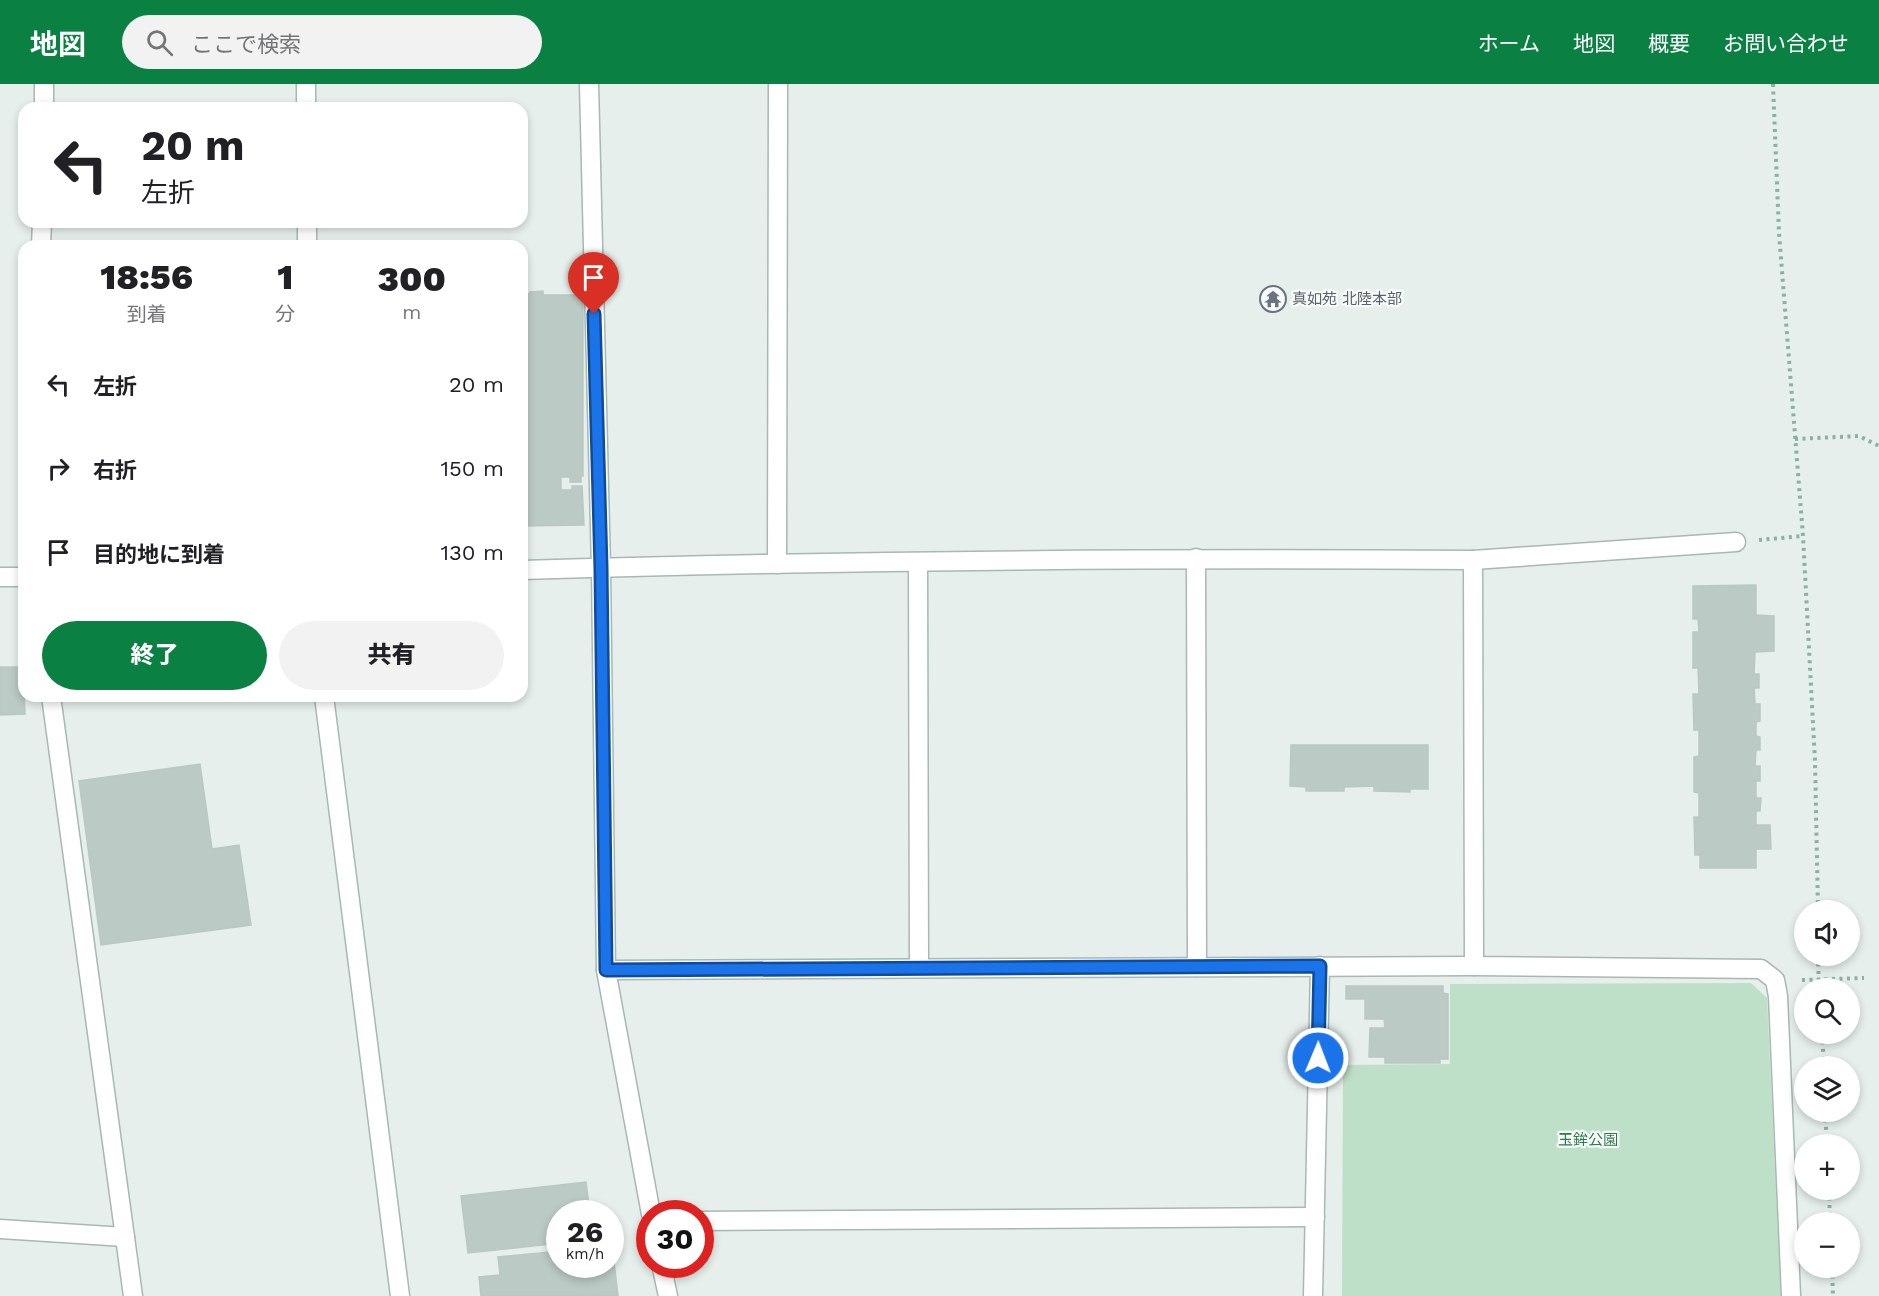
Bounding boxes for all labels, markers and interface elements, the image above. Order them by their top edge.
search box [122,15,542,69]
icon: search [143,26,176,59]
text: 地図 [30,28,86,61]
text: ホーム [1478,31,1540,56]
text: 地図 [1573,31,1615,56]
text: 概要 [1648,31,1690,56]
text: お問い合わせ [1723,31,1849,56]
text: ここで検索 [191,32,301,57]
text: 20 m [141,121,245,170]
icon: left [42,126,120,204]
text: 左折 [141,177,195,209]
pin [568,252,619,314]
text: 18:56 [100,256,193,298]
text: 1 [277,256,293,298]
text: 300 [377,258,446,300]
icon: arrive [577,261,610,294]
temple icon: 真如苑 北陸本部 [1258,284,1288,314]
place label: 真如苑 北陸本部 [1292,290,1402,308]
text: m [402,300,421,324]
text: 到着 [127,302,167,326]
text: 分 [275,302,295,326]
icon: left [42,368,75,401]
text: 20 m [449,372,504,397]
text: 左折 [93,374,137,399]
icon: right [42,452,75,485]
text: 150 m [440,456,504,481]
text: 右折 [93,458,137,483]
icon: arrive [42,536,75,569]
text: 130 m [440,540,504,565]
text: 目的地に到着 [93,542,225,567]
button: 終了 [42,621,267,690]
button: 共有 [279,621,504,690]
map controls [1794,900,1860,1278]
button: sound [1794,900,1860,966]
button: search [1794,978,1860,1044]
position arrow [1286,1026,1350,1090]
button: layers [1794,1056,1860,1122]
park label: 玉鉾公園 [1558,1131,1618,1149]
button: + [1794,1134,1860,1200]
speed limit sign: 30 [636,1200,714,1278]
button: − [1794,1212,1860,1278]
text: 26 [567,1214,603,1249]
text: km/h [566,1245,604,1263]

